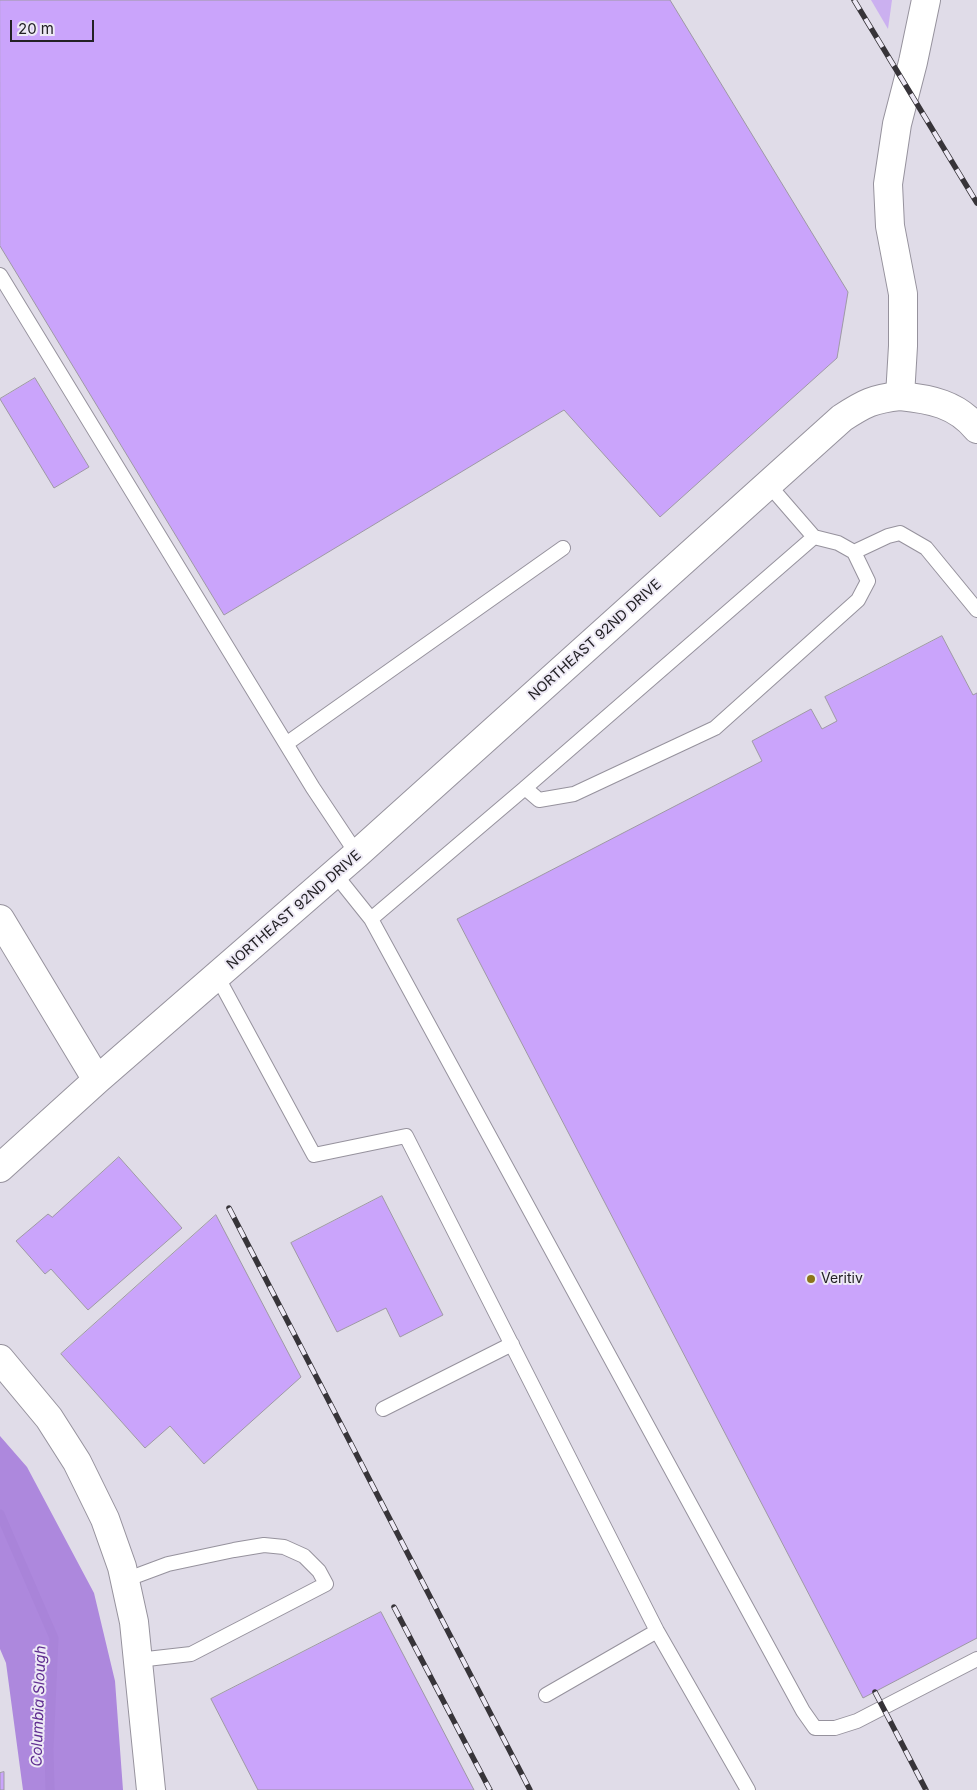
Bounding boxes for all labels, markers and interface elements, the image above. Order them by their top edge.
scale bar [12,10,96,42]
text: 20 m [18,19,54,38]
street label: NORTHEAST 92ND DRIVE [525,576,665,704]
street label: NORTHEAST 92ND DRIVE [223,847,365,973]
place label: Veritiv [821,1271,863,1287]
marker: Veritiv [805,1273,817,1285]
water label: Columbia Slough [28,1645,50,1767]

